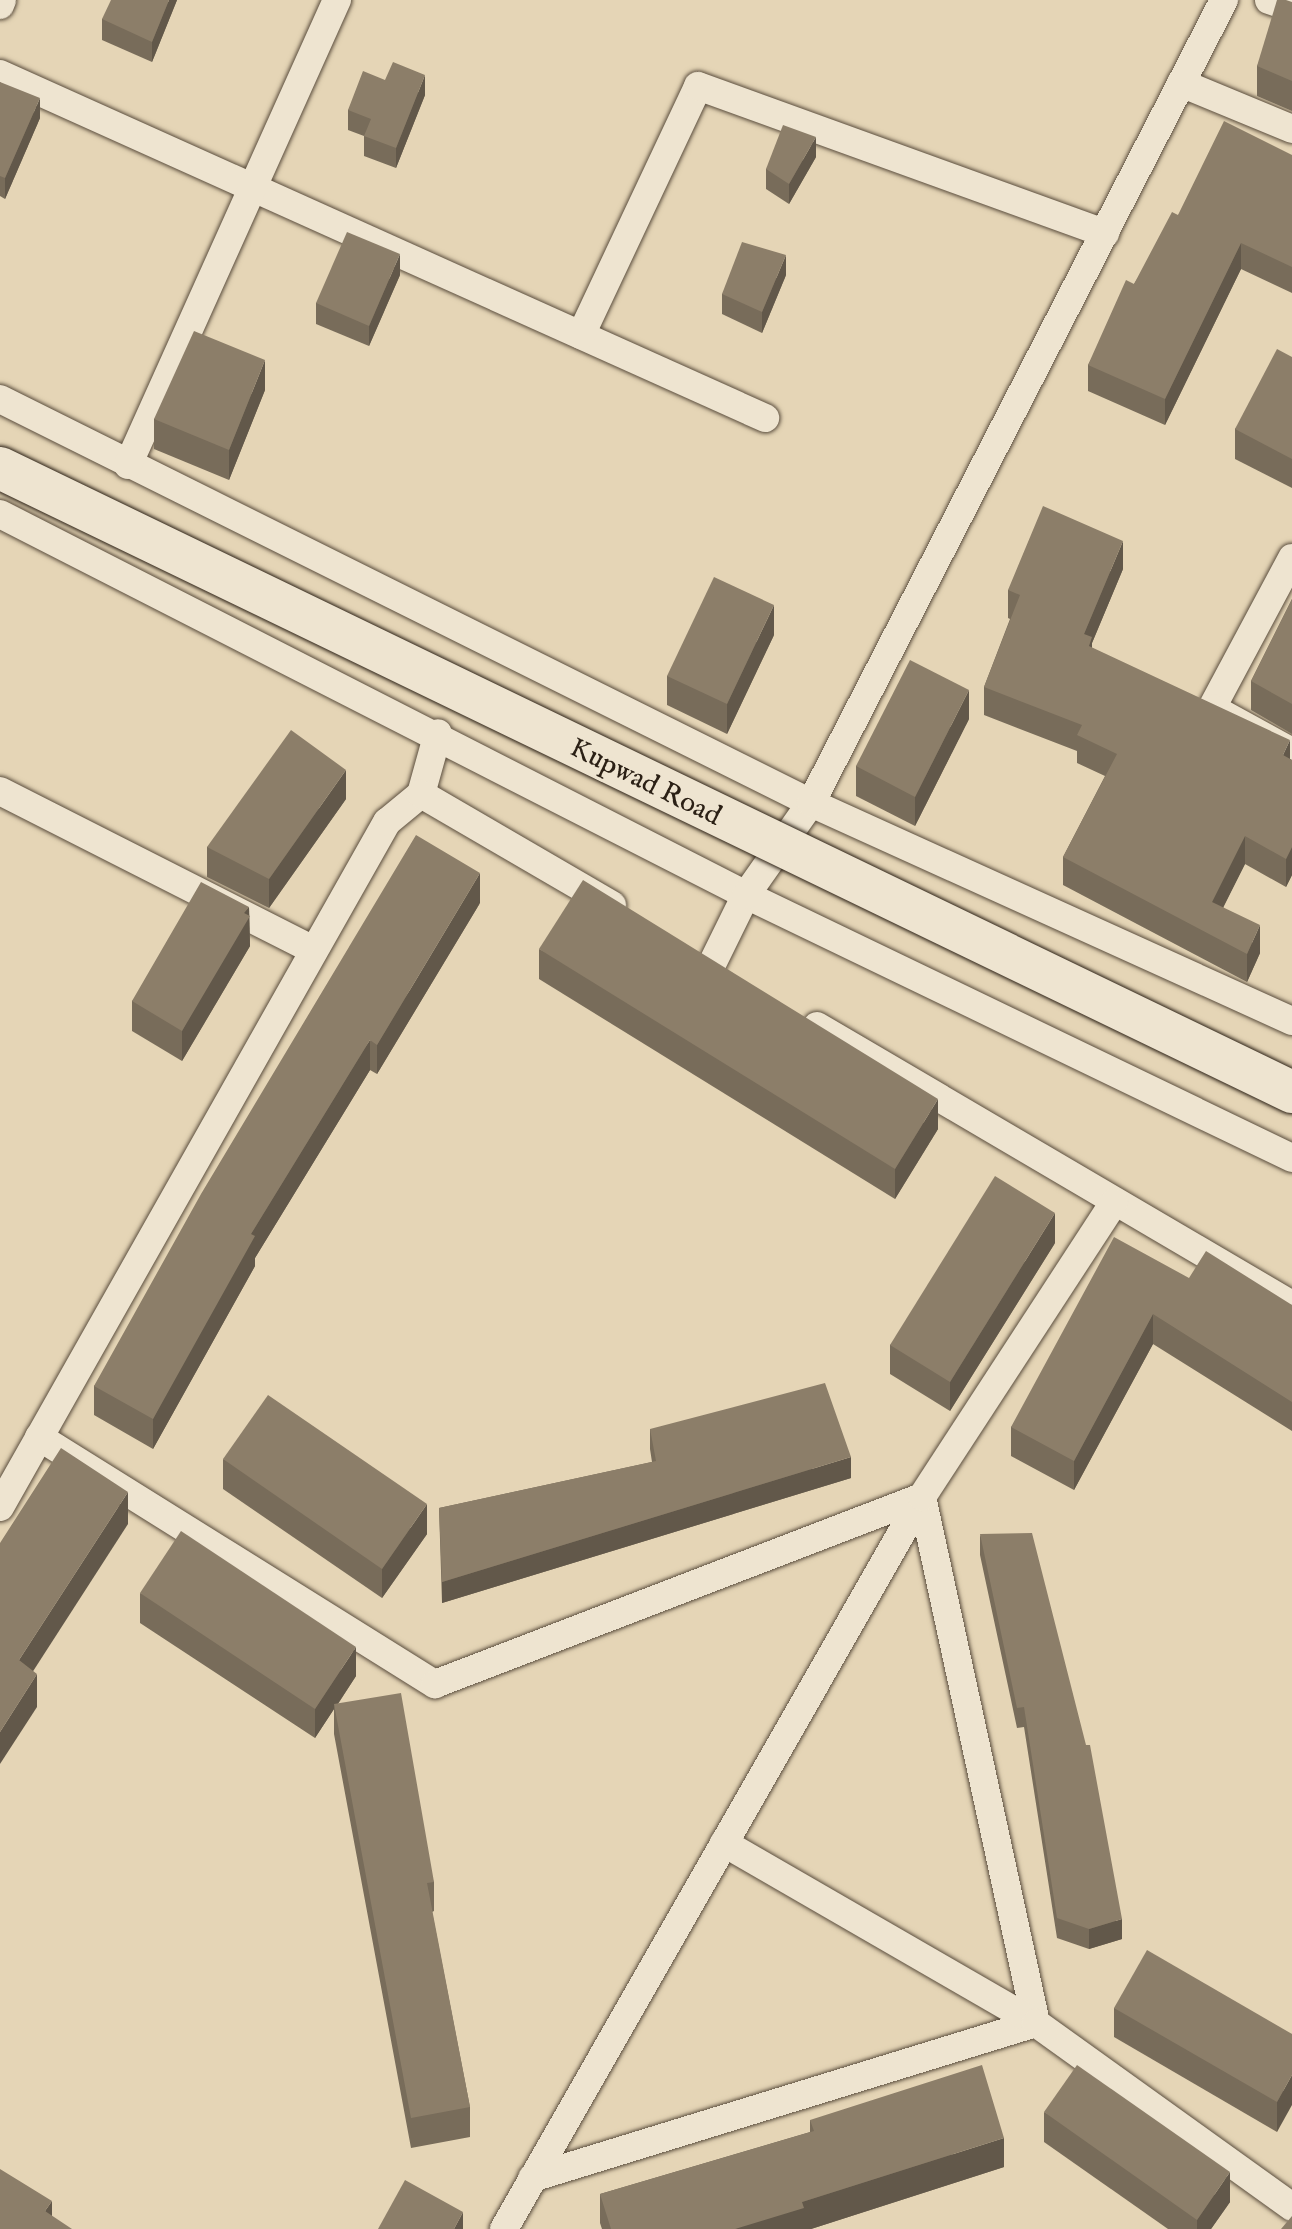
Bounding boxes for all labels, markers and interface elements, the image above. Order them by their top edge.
street label: Kupwad Road [564,732,726,834]

